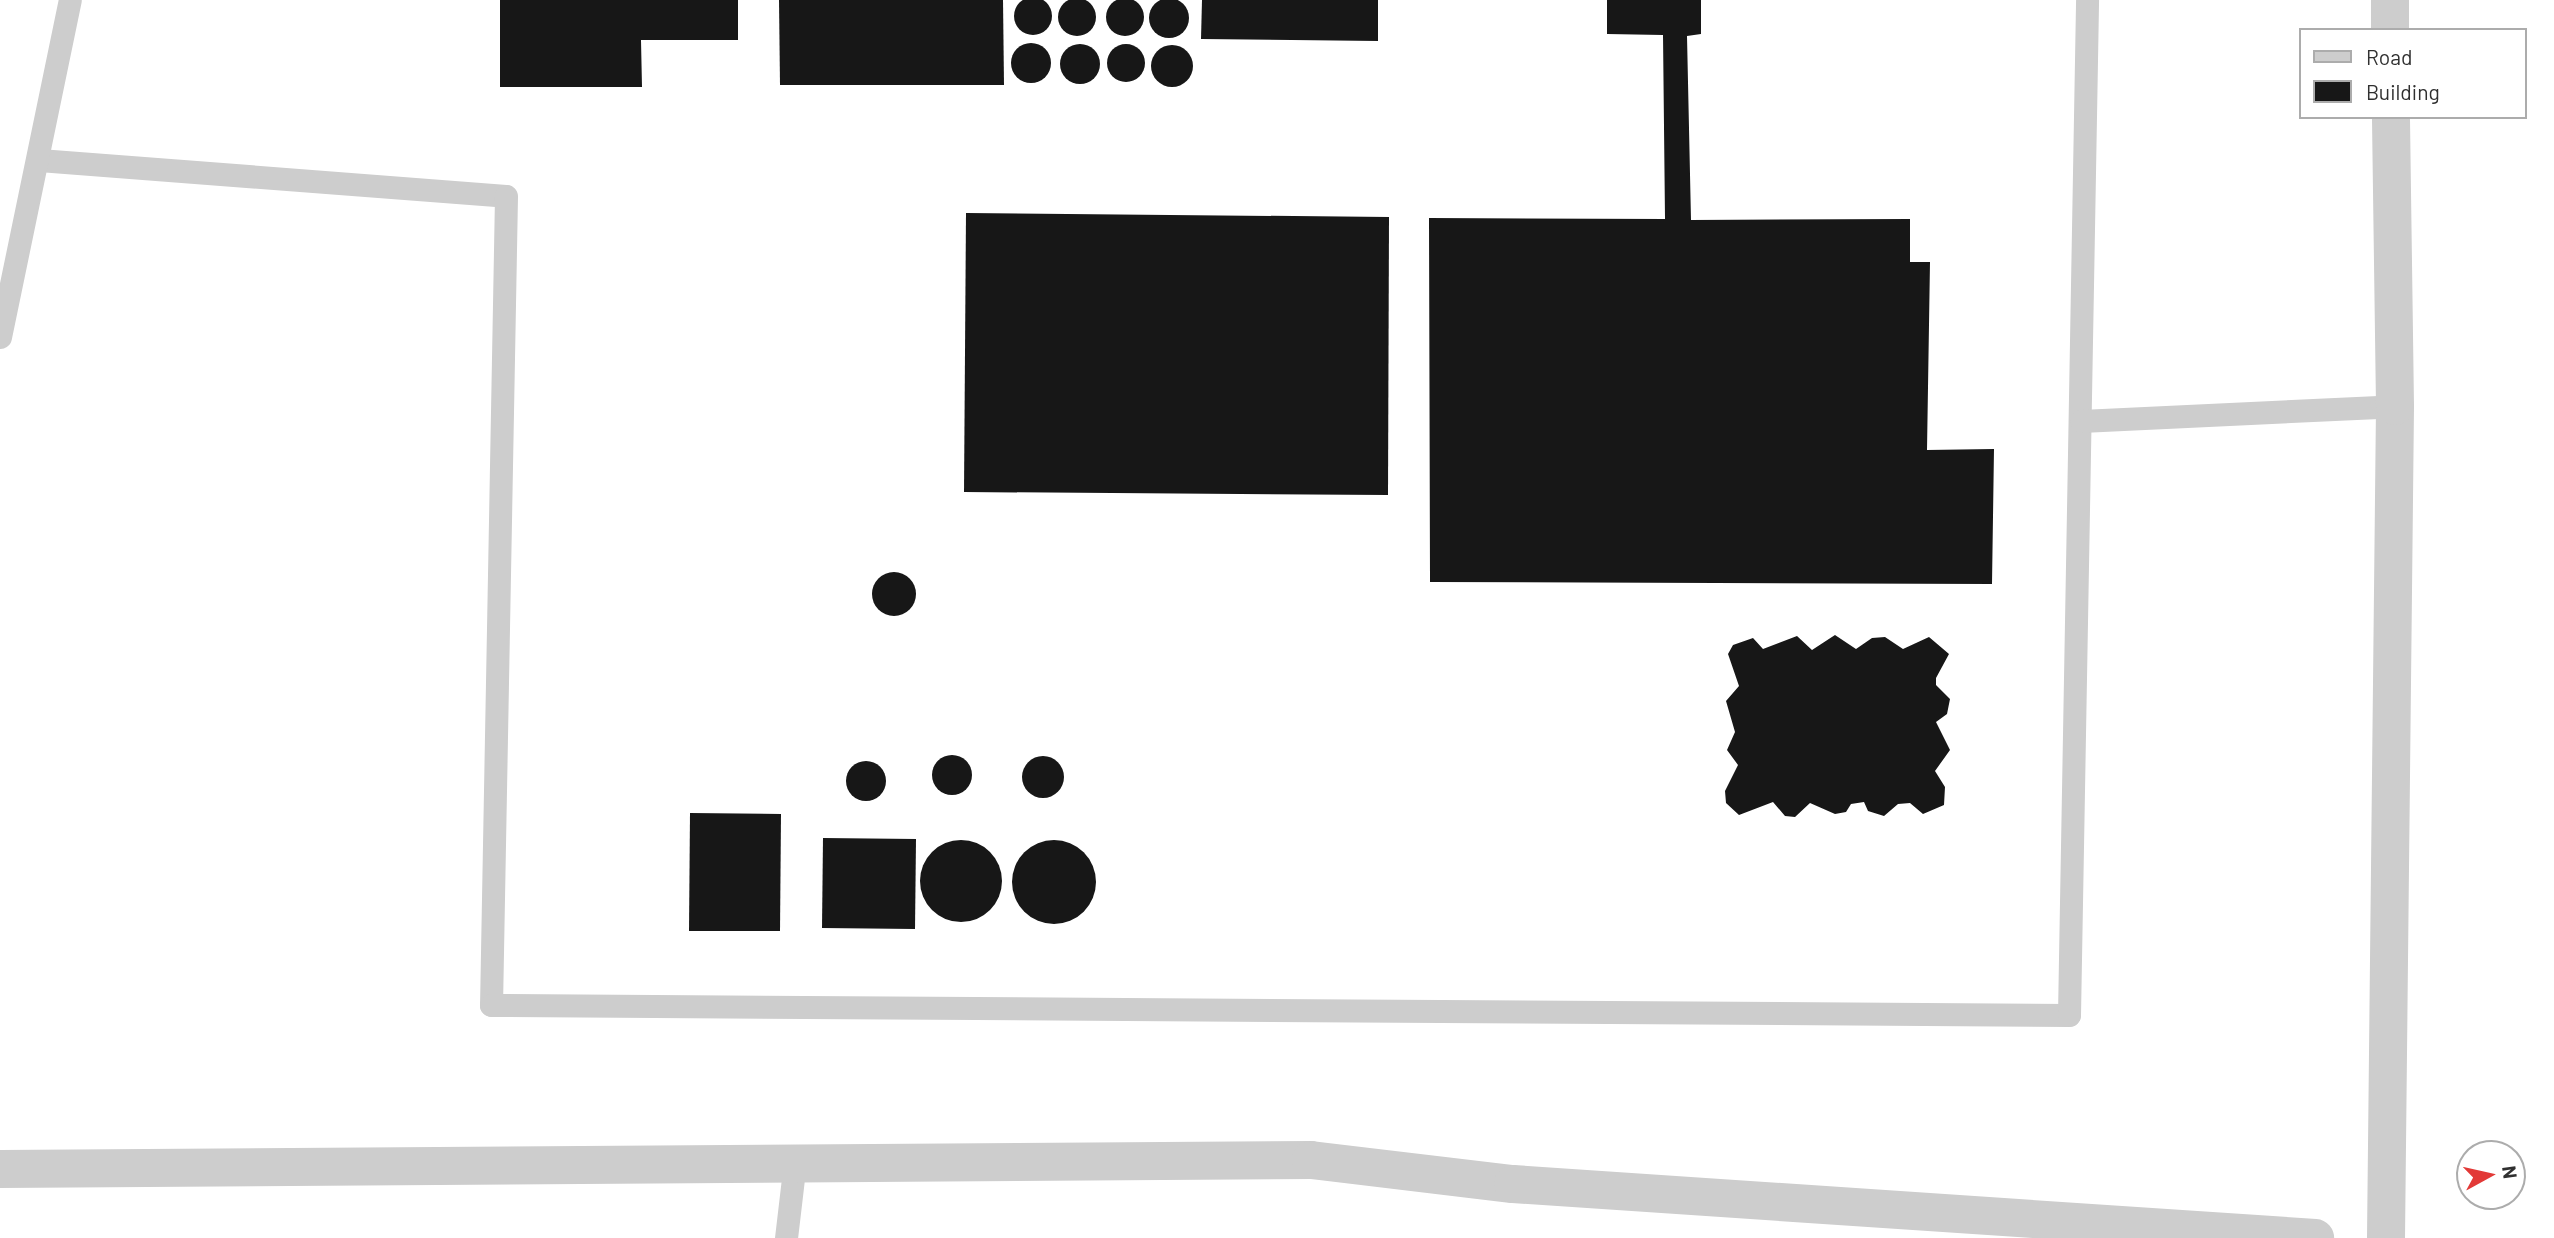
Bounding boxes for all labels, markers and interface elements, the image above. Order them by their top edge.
legend [2298,28,2526,119]
text: Road [2366,44,2412,69]
text: Building [2366,79,2440,104]
north arrow [2456,1140,2526,1210]
text: N [2498,1164,2523,1180]

